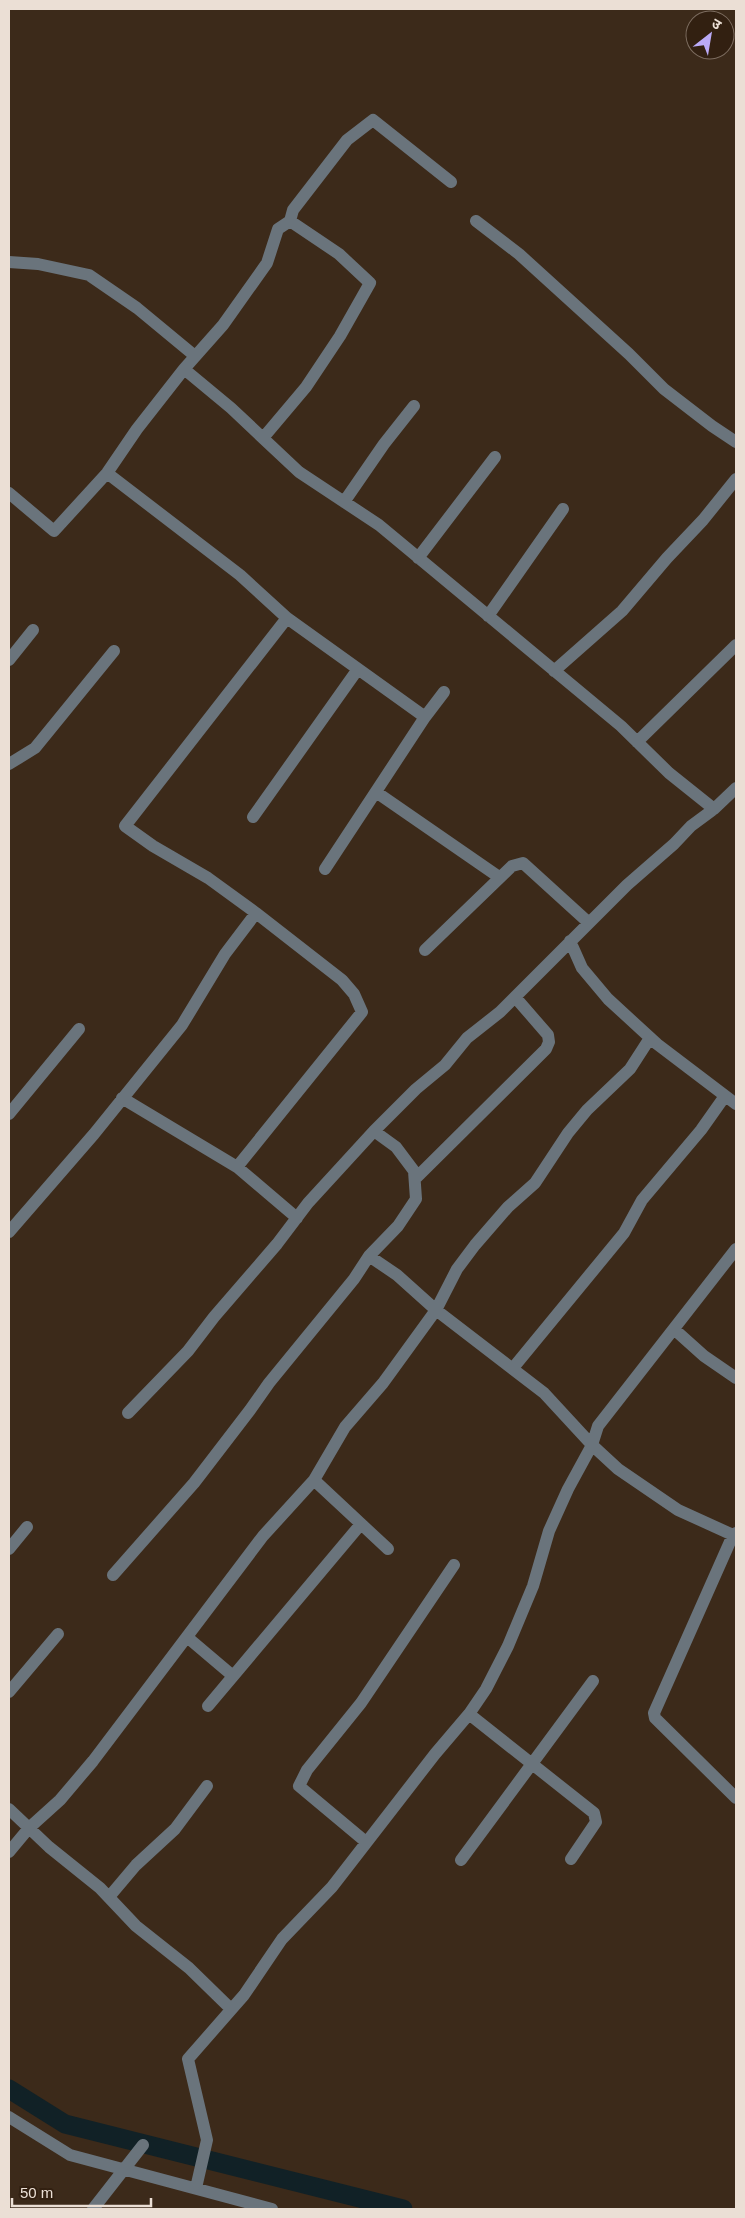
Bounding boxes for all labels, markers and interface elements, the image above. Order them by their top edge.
north arrow [685,10,735,60]
text: उ [709,15,725,33]
scale bar [12,2176,151,2208]
text: 50 m [20,2184,53,2201]

